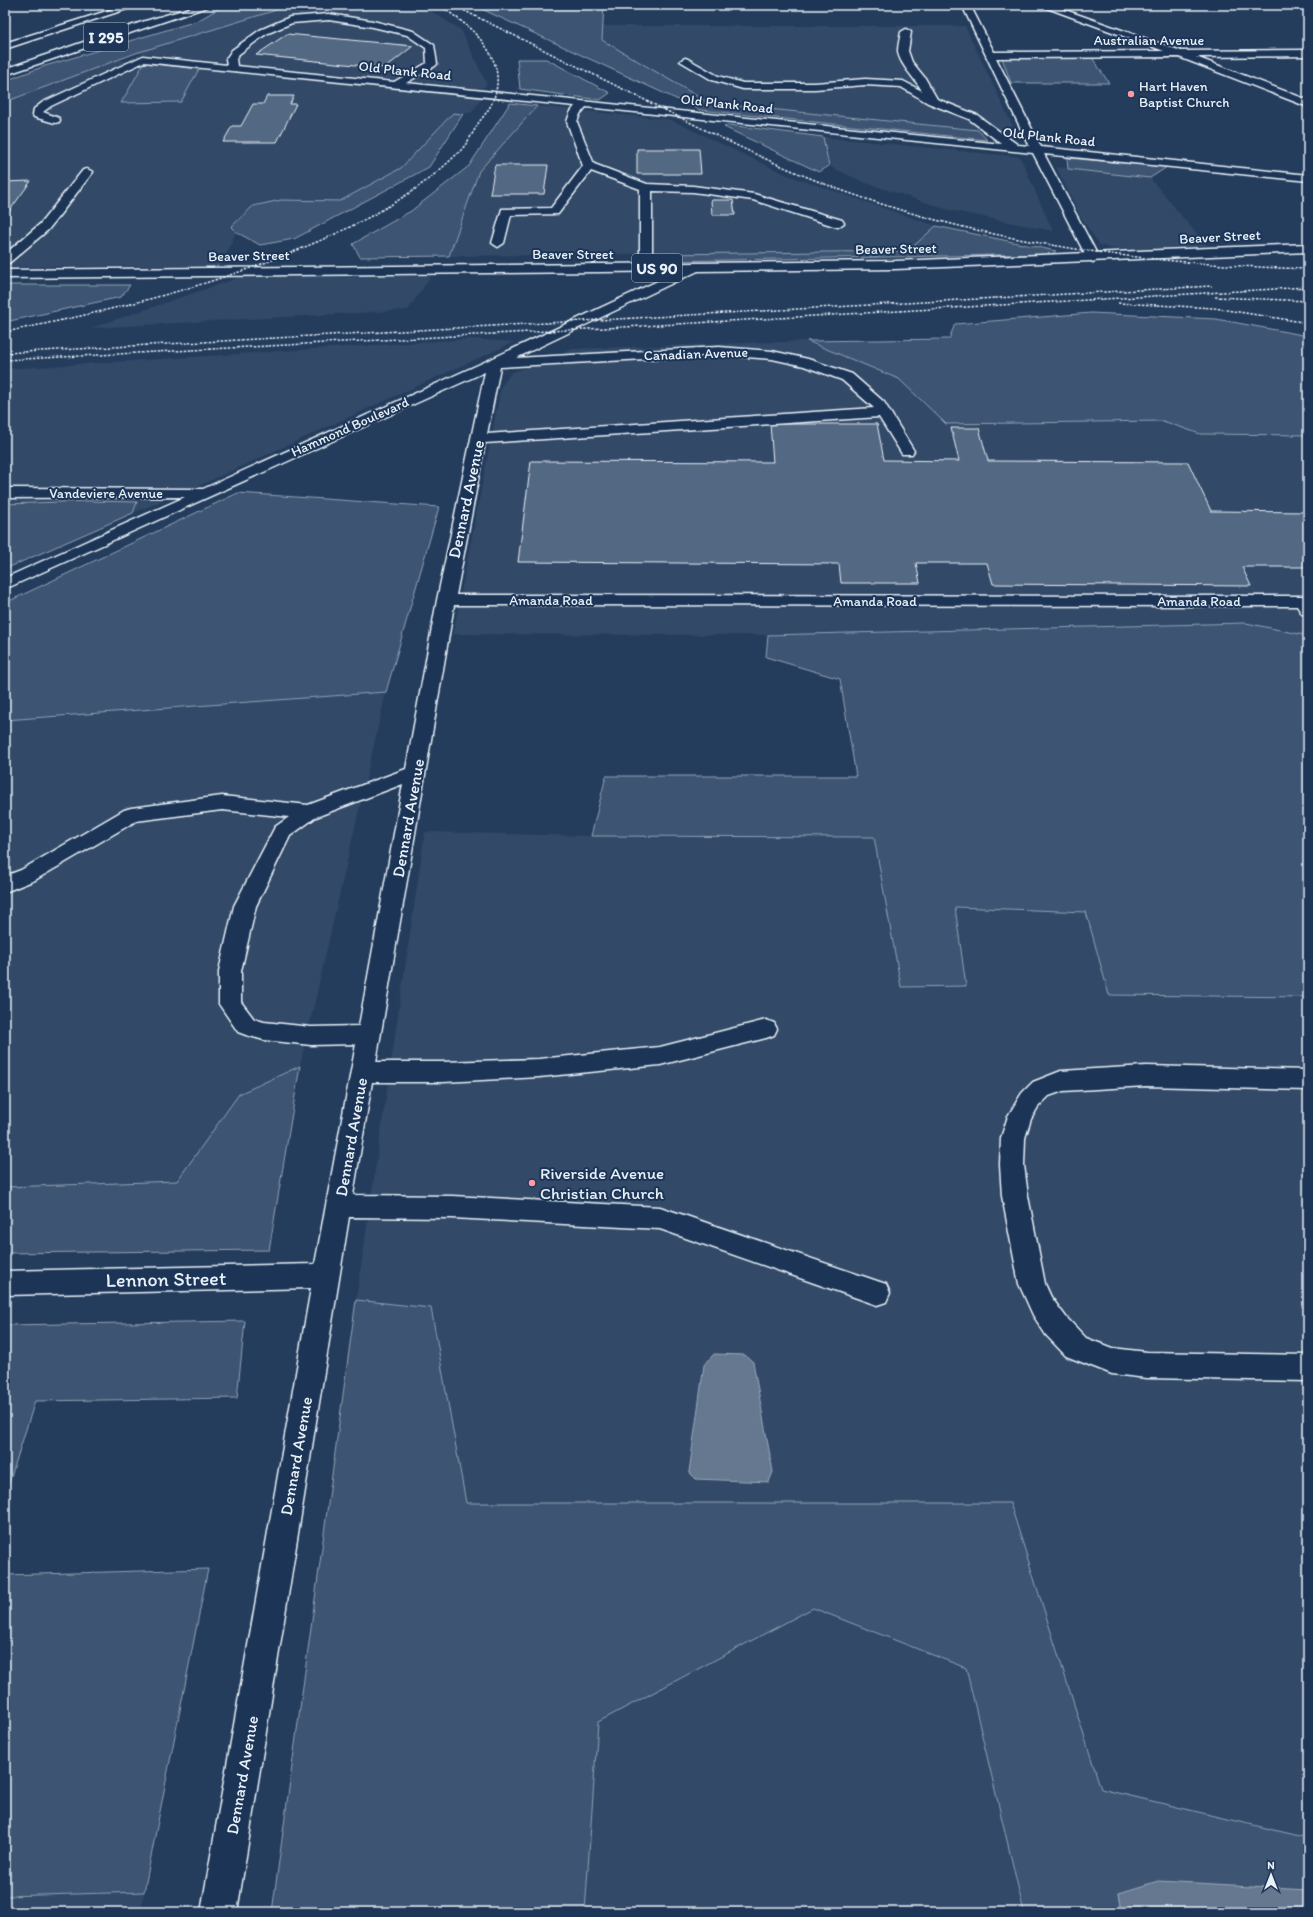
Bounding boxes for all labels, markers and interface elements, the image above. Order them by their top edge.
road number: I 295 [84,23,128,51]
street label: Australian Avenue [1094,32,1205,49]
street label: Old Plank Road [358,58,452,84]
place label: Hart Haven Baptist Church [1139,78,1230,111]
marker: Hart Haven Baptist Church [1126,89,1136,99]
street label: Old Plank Road [680,91,774,117]
street label: Old Plank Road [1002,124,1096,150]
street label: Beaver Street [1179,226,1261,248]
street label: Beaver Street [855,240,937,258]
street label: Beaver Street [532,246,614,263]
street label: Beaver Street [208,247,290,265]
road number: US 90 [632,254,682,282]
street label: Canadian Avenue [644,344,749,364]
street label: Hammond Boulevard [288,393,412,461]
street label: Dennard Avenue [444,438,488,560]
street label: Vandeviere Avenue [49,485,163,502]
street label: Amanda Road [509,592,593,609]
street label: Amanda Road [833,593,917,610]
street label: Amanda Road [1157,593,1241,610]
street label: Dennard Avenue [388,757,428,879]
street label: Dennard Avenue [331,1076,371,1198]
place label: Riverside Avenue Christian Church [540,1163,664,1203]
marker: Riverside Avenue Christian Church [527,1178,537,1188]
street label: Lennon Street [105,1266,227,1292]
street label: Dennard Avenue [276,1395,316,1517]
street label: Dennard Avenue [222,1714,262,1836]
north arrow [1251,1855,1291,1895]
text: N [1267,1859,1275,1872]

